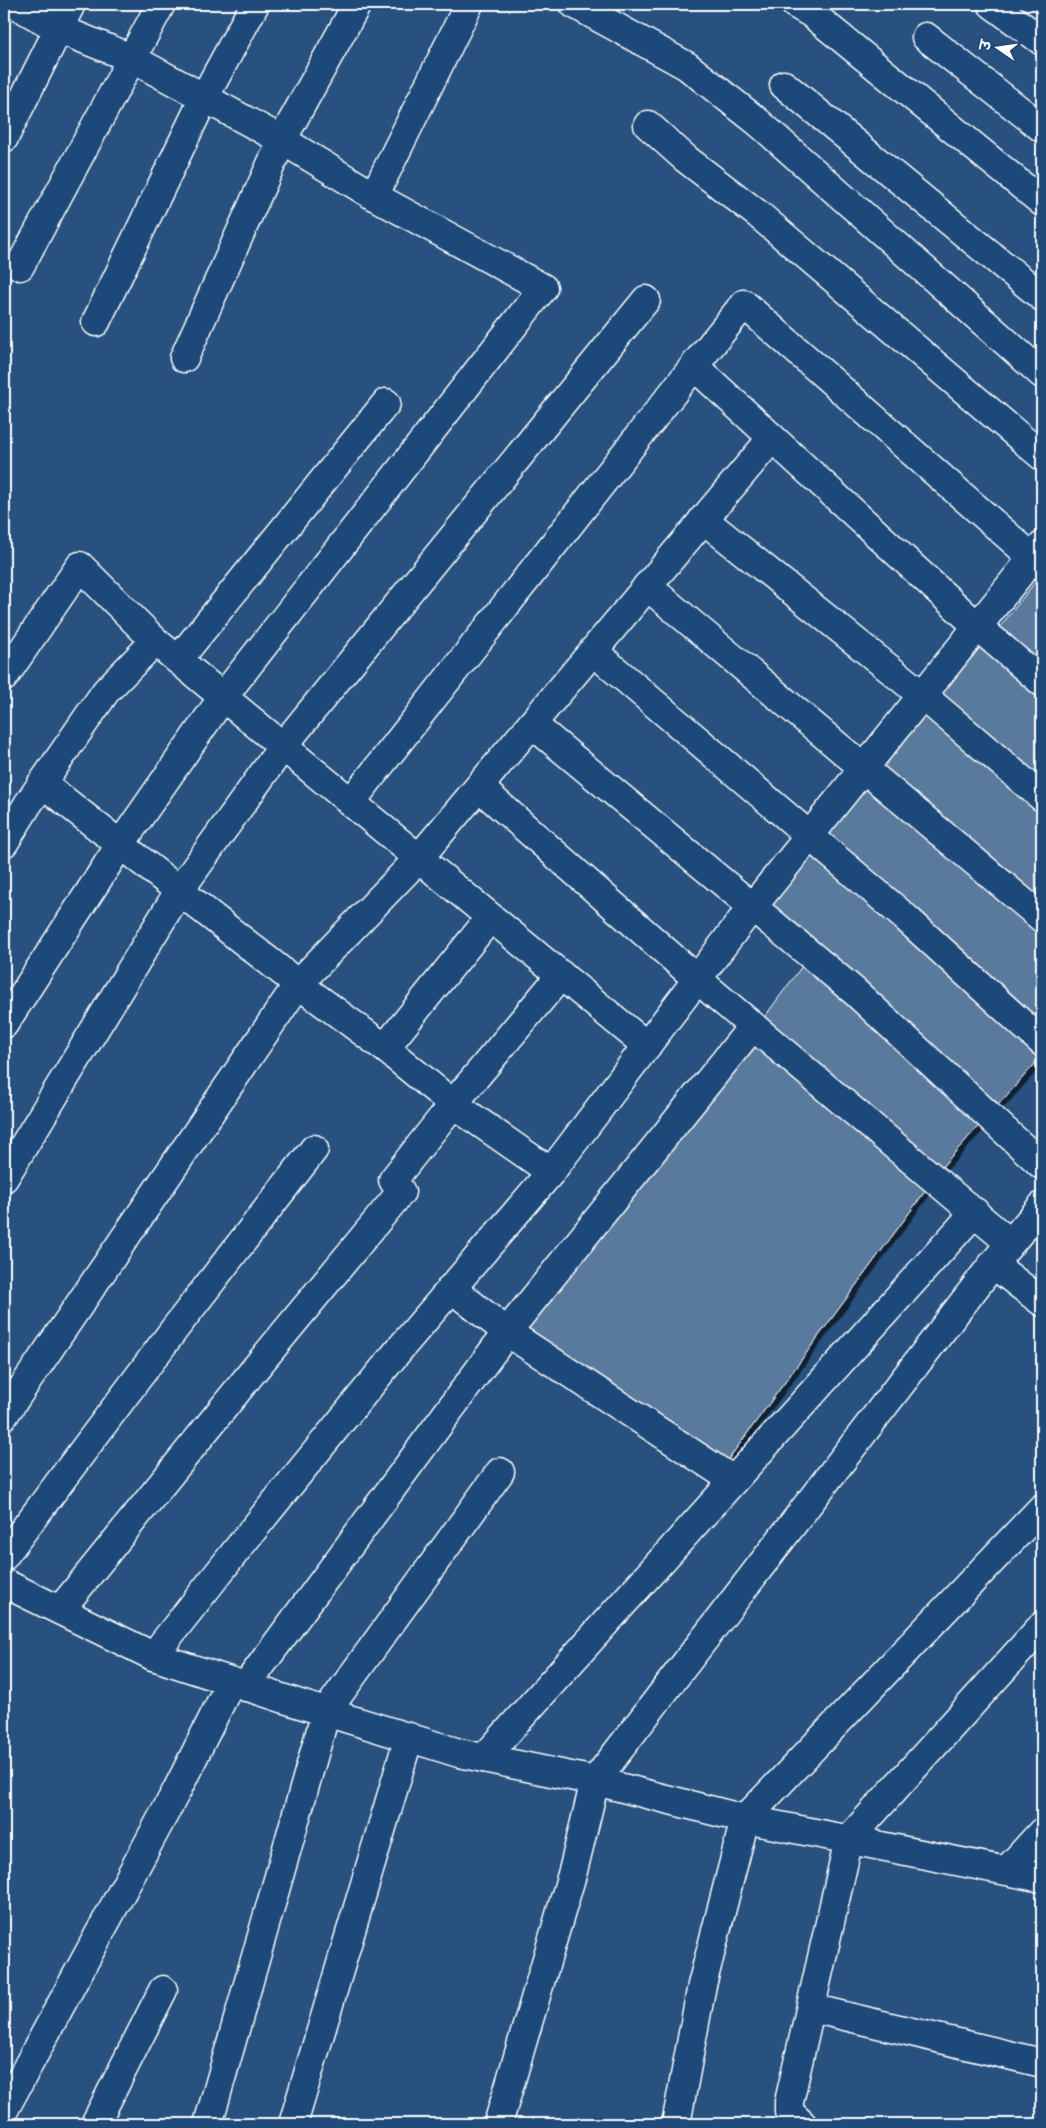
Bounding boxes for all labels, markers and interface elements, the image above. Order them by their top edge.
north arrow [974,22,1024,72]
text: उ [976,37,996,54]

